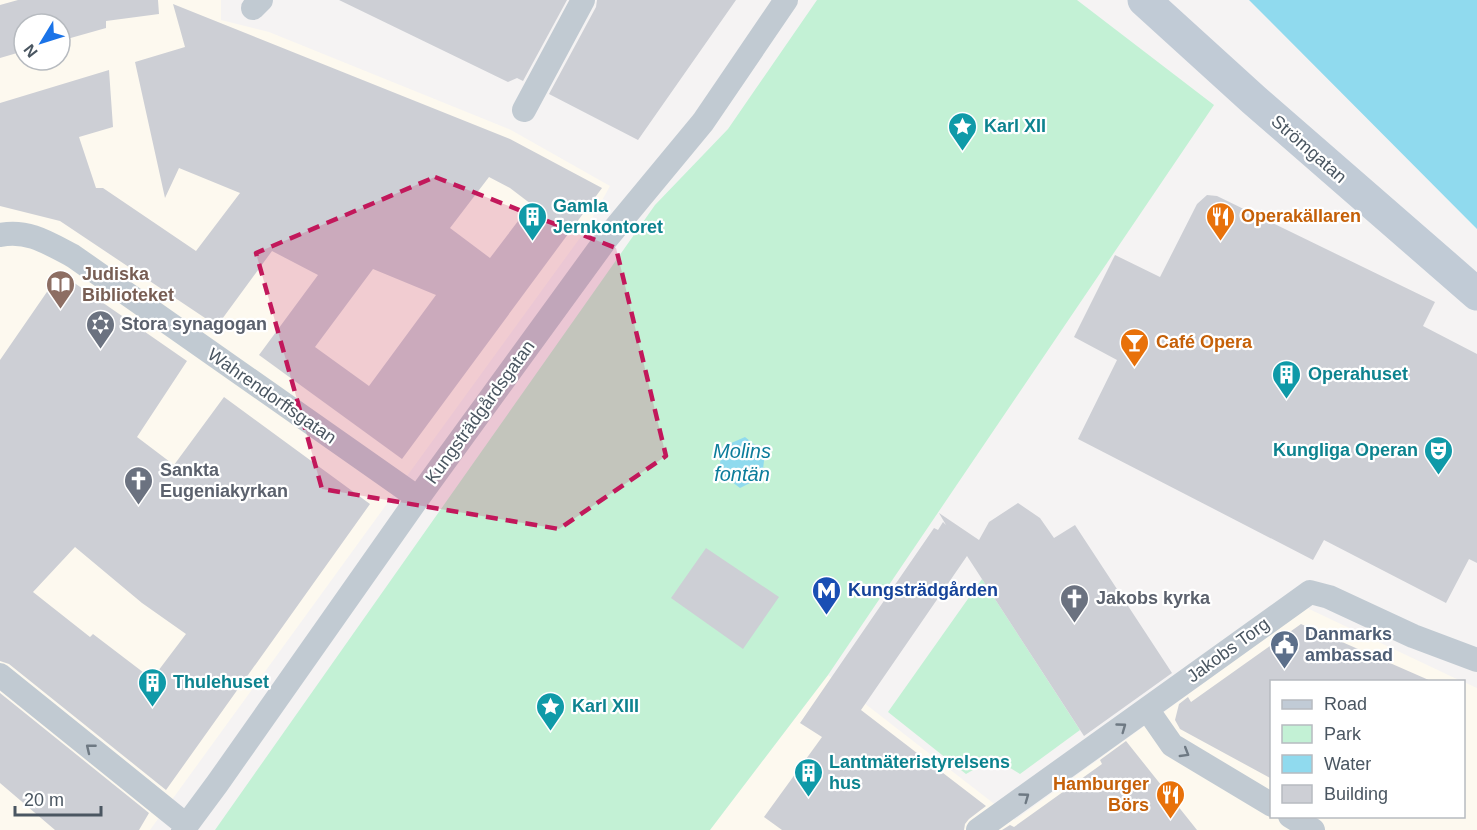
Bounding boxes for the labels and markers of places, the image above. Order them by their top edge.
place icon: Karl XII [947,110,979,152]
place label: Karl XII [984,116,1046,136]
place label: Gamla Jernkontoret [553,196,663,237]
building icon: Gamla Jernkontoret [516,200,548,242]
restaurant icon: Operakällaren [1204,200,1236,242]
place label: Operakällaren [1241,206,1361,226]
place label: Judiska Biblioteket [82,264,174,305]
library icon: Judiska Biblioteket [45,268,77,310]
synagogue icon: Stora synagogan [84,308,116,350]
place label: Stora synagogan [121,314,267,334]
bar icon: Café Opera [1119,326,1151,368]
place label: Café Opera [1156,332,1253,352]
building icon: Operahuset [1271,358,1303,400]
place label: Operahuset [1308,364,1408,384]
theatre icon: Kungliga Operan [1423,434,1455,476]
place label: Kungliga Operan [1273,440,1418,460]
place label: Sankta Eugeniakyrkan [160,460,288,501]
church icon: Sankta Eugeniakyrkan [123,464,155,506]
metro station icon: Kungsträdgården [811,574,843,616]
place label: Kungsträdgården [848,580,998,600]
church icon: Jakobs kyrka [1059,582,1091,624]
place label: Jakobs kyrka [1096,588,1211,608]
place label: Danmarks ambassad [1305,624,1393,665]
public building icon: Danmarks ambassad [1268,628,1300,670]
building icon: Thulehuset [136,666,168,708]
place label: Thulehuset [173,672,269,692]
place icon: Karl XIII [535,690,567,732]
place label: Karl XIII [572,696,639,716]
place label: Lantmäteristyrelsens hus [829,752,1010,793]
building icon: Lantmäteristyrelsens hus [792,756,824,798]
place label: Hamburger Börs [1053,774,1149,815]
restaurant icon: Hamburger Börs [1154,778,1186,820]

